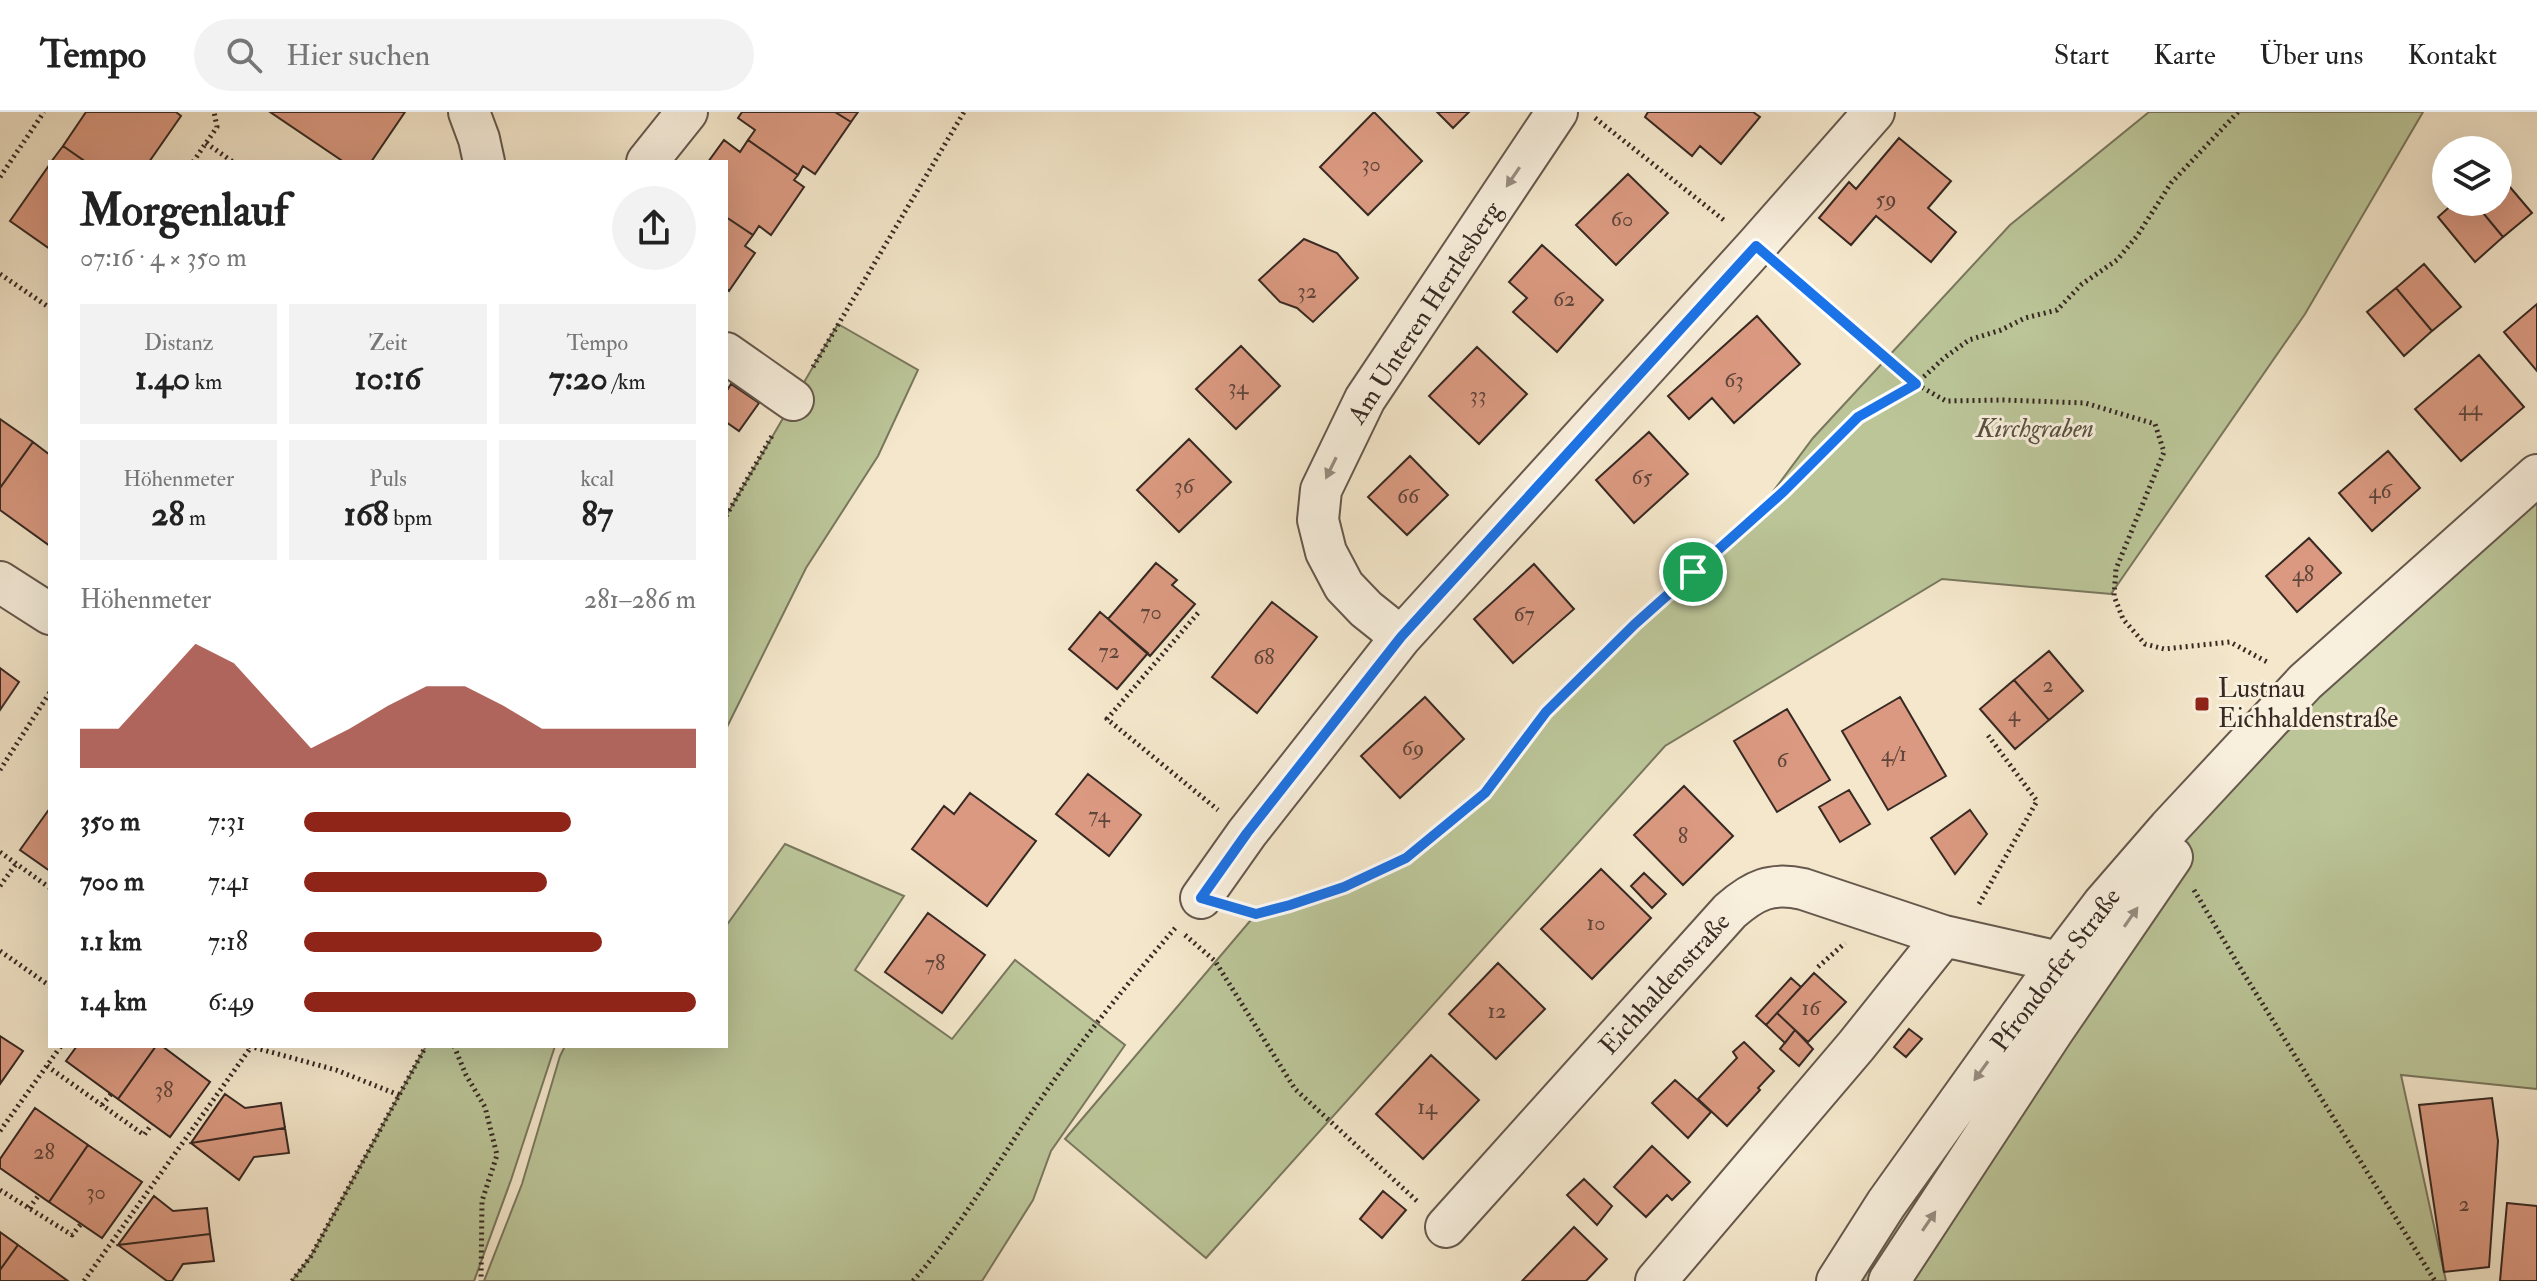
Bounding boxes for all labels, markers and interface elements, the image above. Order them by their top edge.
search box [194,19,754,91]
text: Tempo [40,31,146,79]
icon: search [222,33,266,77]
text: Hier suchen [286,37,430,74]
text: Start [2054,38,2109,73]
text: Karte [2153,38,2216,73]
text: Über uns [2260,38,2363,73]
text: Kontakt [2407,38,2497,73]
map controls [2432,136,2512,216]
button: layers [2432,136,2512,216]
house number: 30 [1361,150,1381,178]
one-way arrow [1506,166,1521,187]
text: Morgenlauf [80,184,288,239]
house number: 59 [1876,185,1896,213]
button: share [612,186,696,270]
street label: Am Unteren Herrlesberg [1341,195,1510,431]
house number: 60 [1611,205,1633,233]
text: 07:16 · 4 × 350 m [80,242,247,274]
house number: 32 [1297,277,1317,305]
house number: 62 [1553,285,1575,313]
text: Distanz [144,329,213,357]
text: Zeit [369,329,407,357]
text: Tempo [567,329,628,357]
text: 1.40 [135,357,190,400]
text: 10:16 [355,357,421,400]
text: 7:20 [549,357,608,400]
house number: 63 [1724,366,1744,394]
text: km [190,368,222,396]
text: /km [608,368,646,396]
house number: 34 [1228,373,1249,401]
house number: 33 [1470,381,1486,409]
house number: 44 [2458,394,2483,422]
park label: Kirchgraben [1974,413,2094,445]
one-way arrow [1324,456,1338,480]
house number: 65 [1632,463,1653,491]
text: Höhenmeter [123,465,234,493]
text: Puls [369,465,407,493]
text: kcal [580,465,614,493]
house number: 36 [1174,472,1196,500]
house number: 46 [2369,477,2393,505]
house number: 66 [1397,482,1421,510]
text: 28 [151,493,184,536]
text: 168 [344,493,389,536]
text: 87 [582,493,613,536]
text: m [184,504,206,532]
text: bpm [389,504,432,532]
pin [1659,538,1727,606]
icon: arrive [1671,550,1715,594]
house number: 48 [2292,560,2314,588]
text: Höhenmeter [80,584,211,616]
text: 281–286 m [584,584,696,616]
house number: 70 [1140,598,1162,626]
house number: 67 [1513,600,1535,628]
house number: 72 [1098,637,1120,665]
house number: 68 [1253,643,1275,671]
house number: 2 [2042,671,2054,699]
place label: Lustnau Eichhaldenstraße [2218,673,2398,735]
marker: Lustnau Eichhaldenstraße [2193,695,2211,713]
house number: 4 [2008,700,2021,728]
house number: 69 [1402,734,1424,762]
house number: 4/1 [1881,740,1907,768]
house number: 6 [1776,746,1789,774]
house number: 74 [1088,801,1111,829]
text: 350 m [80,806,140,838]
text: 7:31 [208,806,246,838]
house number: 8 [1678,822,1688,850]
text: 700 m [80,866,144,898]
text: 7:41 [208,866,250,898]
street label: Pfrondorfer Straße [1984,882,2128,1058]
street label: Eichhaldenstraße [1593,906,1737,1062]
one-way arrow [2123,906,2138,927]
house number: 10 [1586,909,1606,937]
text: 1.1 km [80,926,142,958]
text: 7:18 [208,926,248,958]
house number: 78 [925,949,945,977]
text: 1.4 km [80,986,147,1018]
text: 6:49 [208,986,255,1018]
house number: 16 [1802,994,1822,1022]
house number: 12 [1487,997,1507,1025]
one-way arrow [1973,1060,1989,1082]
house number: 38 [155,1076,173,1104]
house number: 14 [1417,1093,1438,1121]
house number: 28 [33,1138,55,1166]
house number: 30 [86,1178,106,1206]
house number: 2 [2458,1190,2470,1218]
one-way arrow [1921,1210,1936,1232]

